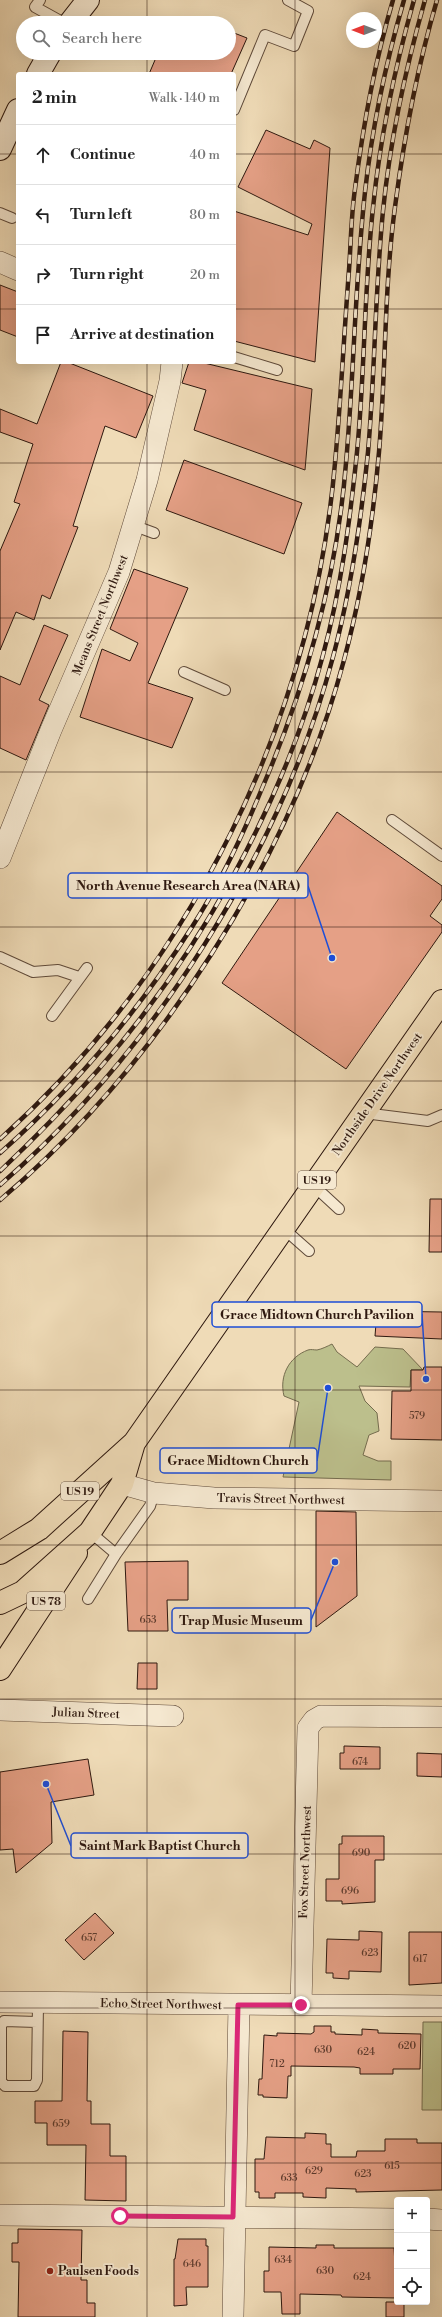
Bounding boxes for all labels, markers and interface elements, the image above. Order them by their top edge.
north arrow [346,12,382,48]
search box [16,16,236,60]
icon: search [30,27,52,49]
text: Search here [62,29,142,48]
text: 2 min [32,87,77,109]
text: Walk · 140 m [149,90,220,106]
icon: ahead [32,144,54,166]
text: Continue [70,145,135,164]
text: 40 m [190,147,220,163]
icon: left [32,204,54,226]
text: Turn left [70,205,132,224]
text: 80 m [189,207,220,223]
icon: right [32,264,54,286]
text: Turn right [70,265,144,284]
text: 20 m [190,267,220,283]
icon: arrive [32,324,54,346]
text: Arrive at destination [70,325,214,344]
street label: Means Street Northwest [69,552,132,678]
callout: North Avenue Research Area (NARA) [68,873,308,898]
text: North Avenue Research Area (NARA) [76,878,300,894]
street label: Northside Drive Northwest [329,1029,426,1159]
road number: US 19 [298,1171,336,1189]
callout: Grace Midtown Church Pavilion [212,1302,422,1327]
text: Grace Midtown Church Pavilion [220,1307,414,1323]
house number: 579 [409,1410,425,1422]
callout: Grace Midtown Church [160,1448,317,1473]
text: Grace Midtown Church [167,1453,309,1469]
road number: US 19 [61,1482,99,1500]
street label: Travis Street Northwest [217,1491,346,1508]
road number: US 78 [27,1592,65,1610]
callout: Trap Music Museum [172,1608,311,1633]
text: Trap Music Museum [179,1613,303,1629]
house number: 653 [139,1614,157,1626]
street label: Julian Street [51,1705,121,1722]
house number: 674 [352,1756,368,1768]
street label: Fox Street Northwest [296,1804,315,1919]
callout: Saint Mark Baptist Church [71,1833,248,1858]
text: Saint Mark Baptist Church [79,1838,241,1854]
house number: 690 [352,1847,371,1859]
house number: 696 [341,1885,359,1897]
house number: 657 [81,1932,97,1944]
house number: 623 [361,1947,379,1959]
house number: 617 [413,1953,427,1965]
street label: Echo Street Northwest [100,1996,223,2013]
route end [292,1996,310,2014]
house number: 620 [398,2040,417,2052]
house number: 630 [314,2044,332,2056]
house number: 624 [357,2046,375,2058]
house number: 712 [269,2058,285,2070]
house number: 659 [52,2118,70,2130]
house number: 615 [384,2160,400,2172]
house number: 629 [305,2165,323,2177]
house number: 623 [354,2168,372,2180]
house number: 633 [280,2172,298,2184]
map controls [394,2197,430,2305]
button: + [394,2197,430,2233]
route start [111,2207,129,2225]
button: − [394,2233,430,2269]
house number: 634 [274,2254,292,2266]
house number: 646 [183,2258,201,2270]
place label: Paulsen Foods [58,2264,139,2279]
house number: 630 [316,2265,334,2277]
marker: Paulsen Foods [45,2266,55,2276]
button: locate [394,2269,430,2305]
house number: 624 [353,2271,371,2283]

